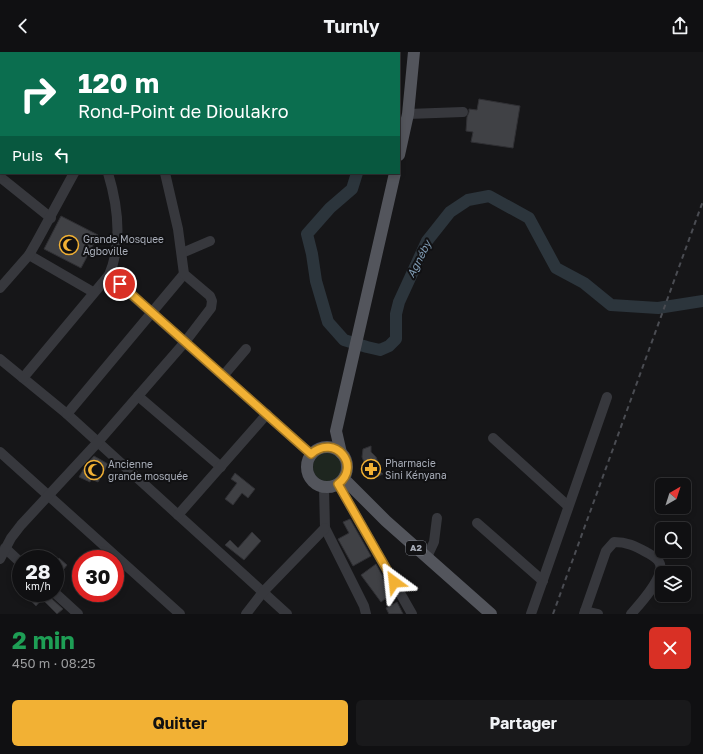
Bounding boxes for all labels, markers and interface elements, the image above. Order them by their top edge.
icon: back [12,15,34,37]
text: Turnly [323,15,380,37]
icon: share [669,15,691,37]
text: 120 m [78,66,159,99]
icon: right [12,68,64,120]
text: Rond-Point de Dioulakro [78,100,289,122]
icon: left [51,144,73,166]
text: Puis [12,146,43,164]
place label: Grande Mosquee Agboville [83,233,164,257]
mosque icon: Grande Mosquee Agboville [58,234,80,256]
water label: Agnéby [404,236,435,280]
pin [103,267,137,301]
icon: arrive [109,273,131,295]
place label: Pharmacie Sini Kényana [385,457,447,481]
place label: Ancienne grande mosquée [108,458,188,482]
pharmacy icon: Pharmacie Sini Kényana [360,458,382,480]
mosque icon: Ancienne grande mosquée [83,459,105,481]
north arrow [655,478,691,514]
map controls [655,478,691,602]
button: search [655,522,691,558]
road number: A2 [406,541,426,555]
speed limit sign: 30 [72,550,124,602]
text: 28 [25,559,50,583]
position arrow [373,561,415,603]
button: layers [655,566,691,602]
text: km/h [25,580,51,592]
text: 2 min [12,625,75,654]
button: close [649,627,691,669]
text: 450 m · 08:25 [12,655,96,671]
button: Quitter [12,700,348,746]
button: Partager [356,700,691,746]

